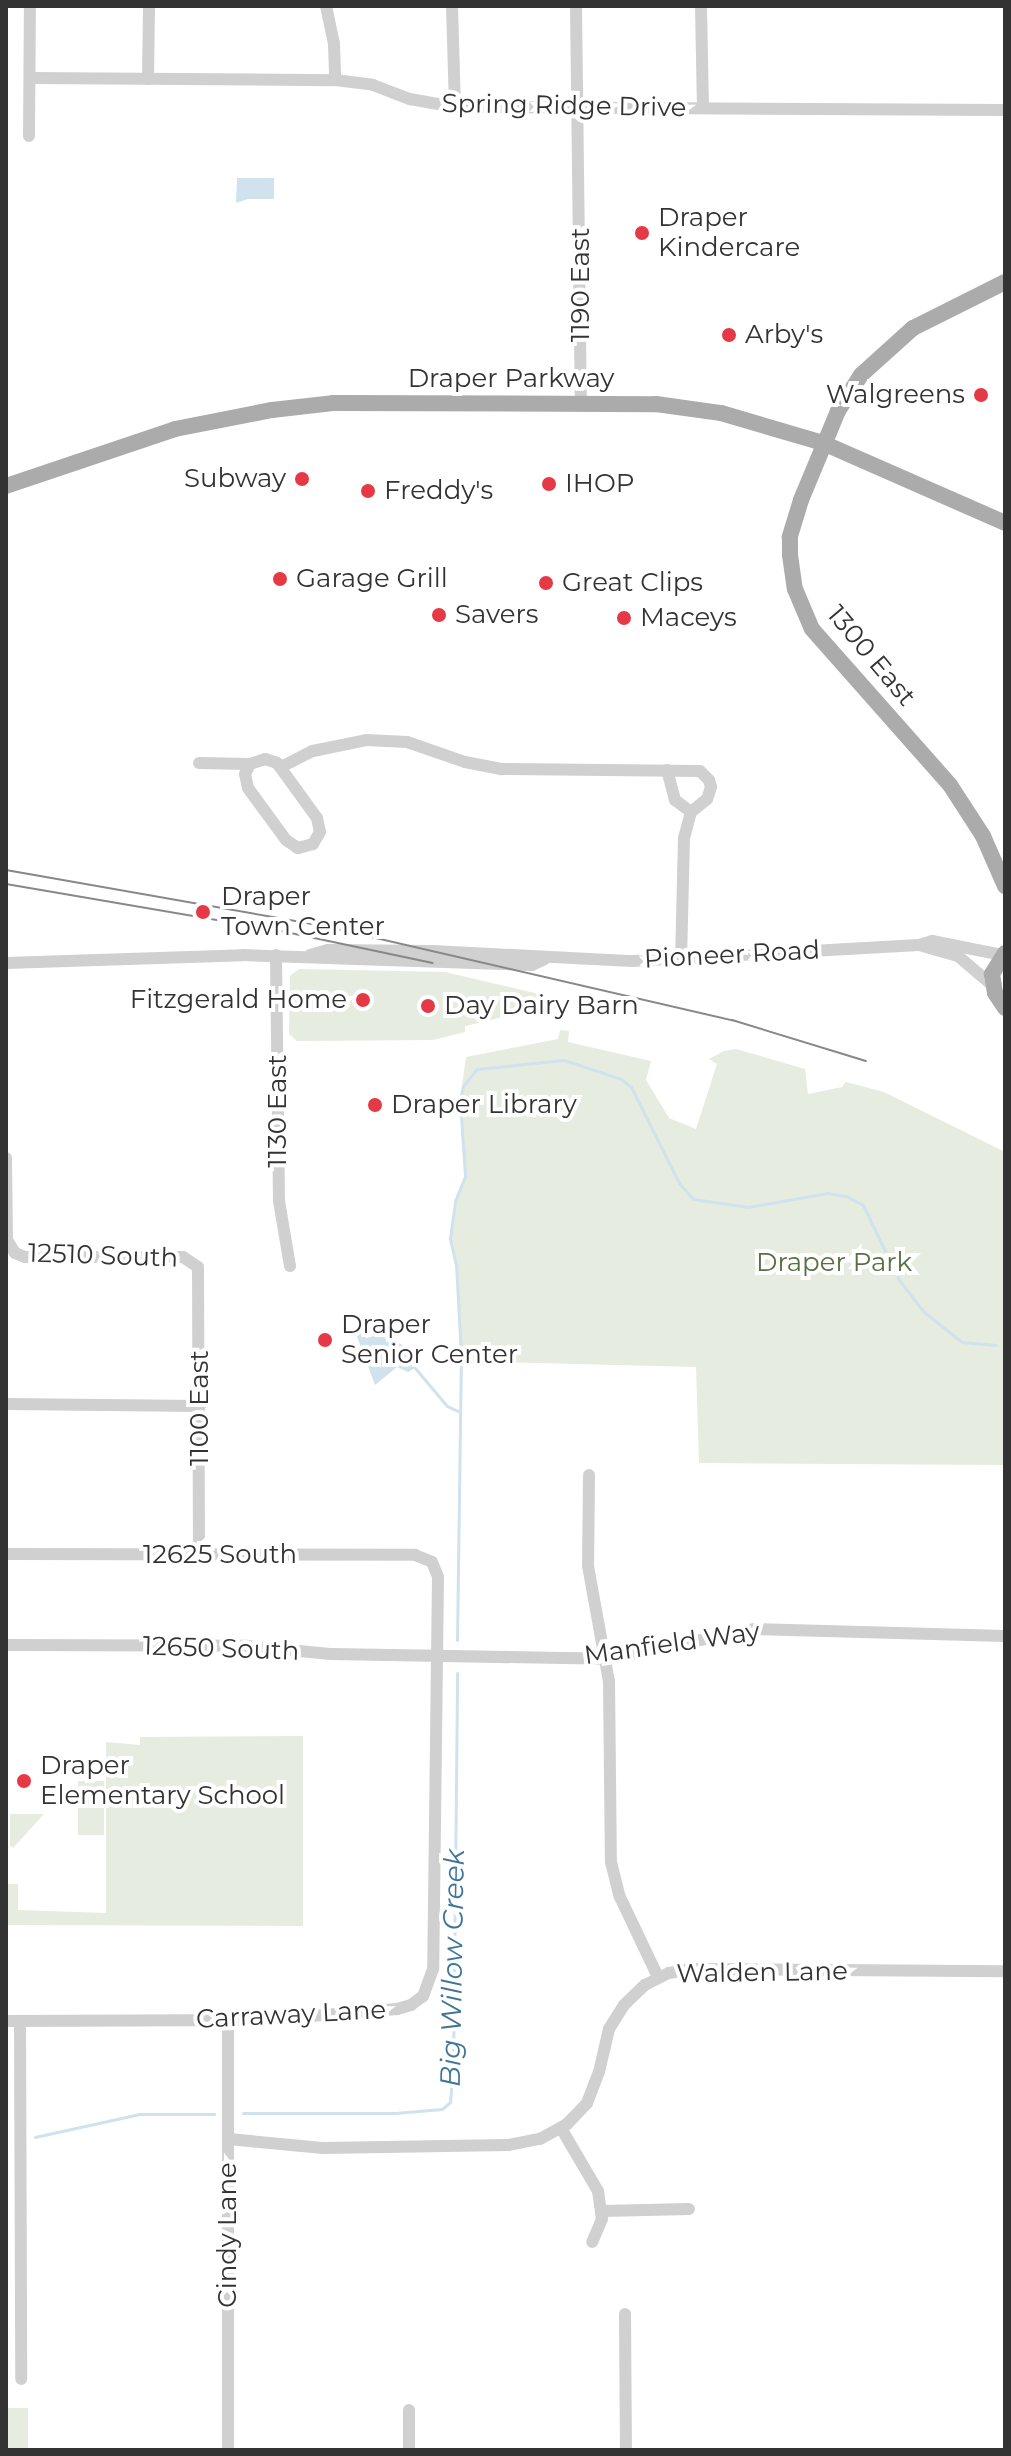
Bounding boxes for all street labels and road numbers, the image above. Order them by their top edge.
street label: Spring Ridge Drive [441,88,687,124]
street label: 1190 East [565,228,597,342]
street label: Draper Parkway [408,363,614,395]
street label: 1300 East [820,600,922,712]
street label: Pioneer Road [643,935,821,975]
street label: 1130 East [262,1054,294,1168]
street label: 12510 South [27,1238,179,1274]
street label: 1100 East [184,1350,216,1466]
street label: 12625 South [143,1539,297,1571]
street label: Manfield Way [582,1616,762,1672]
street label: 12650 South [142,1631,300,1667]
street label: Walden Lane [676,1956,848,1990]
street label: Carraway Lane [195,1994,387,2036]
street label: Cindy Lane [212,2162,244,2308]

